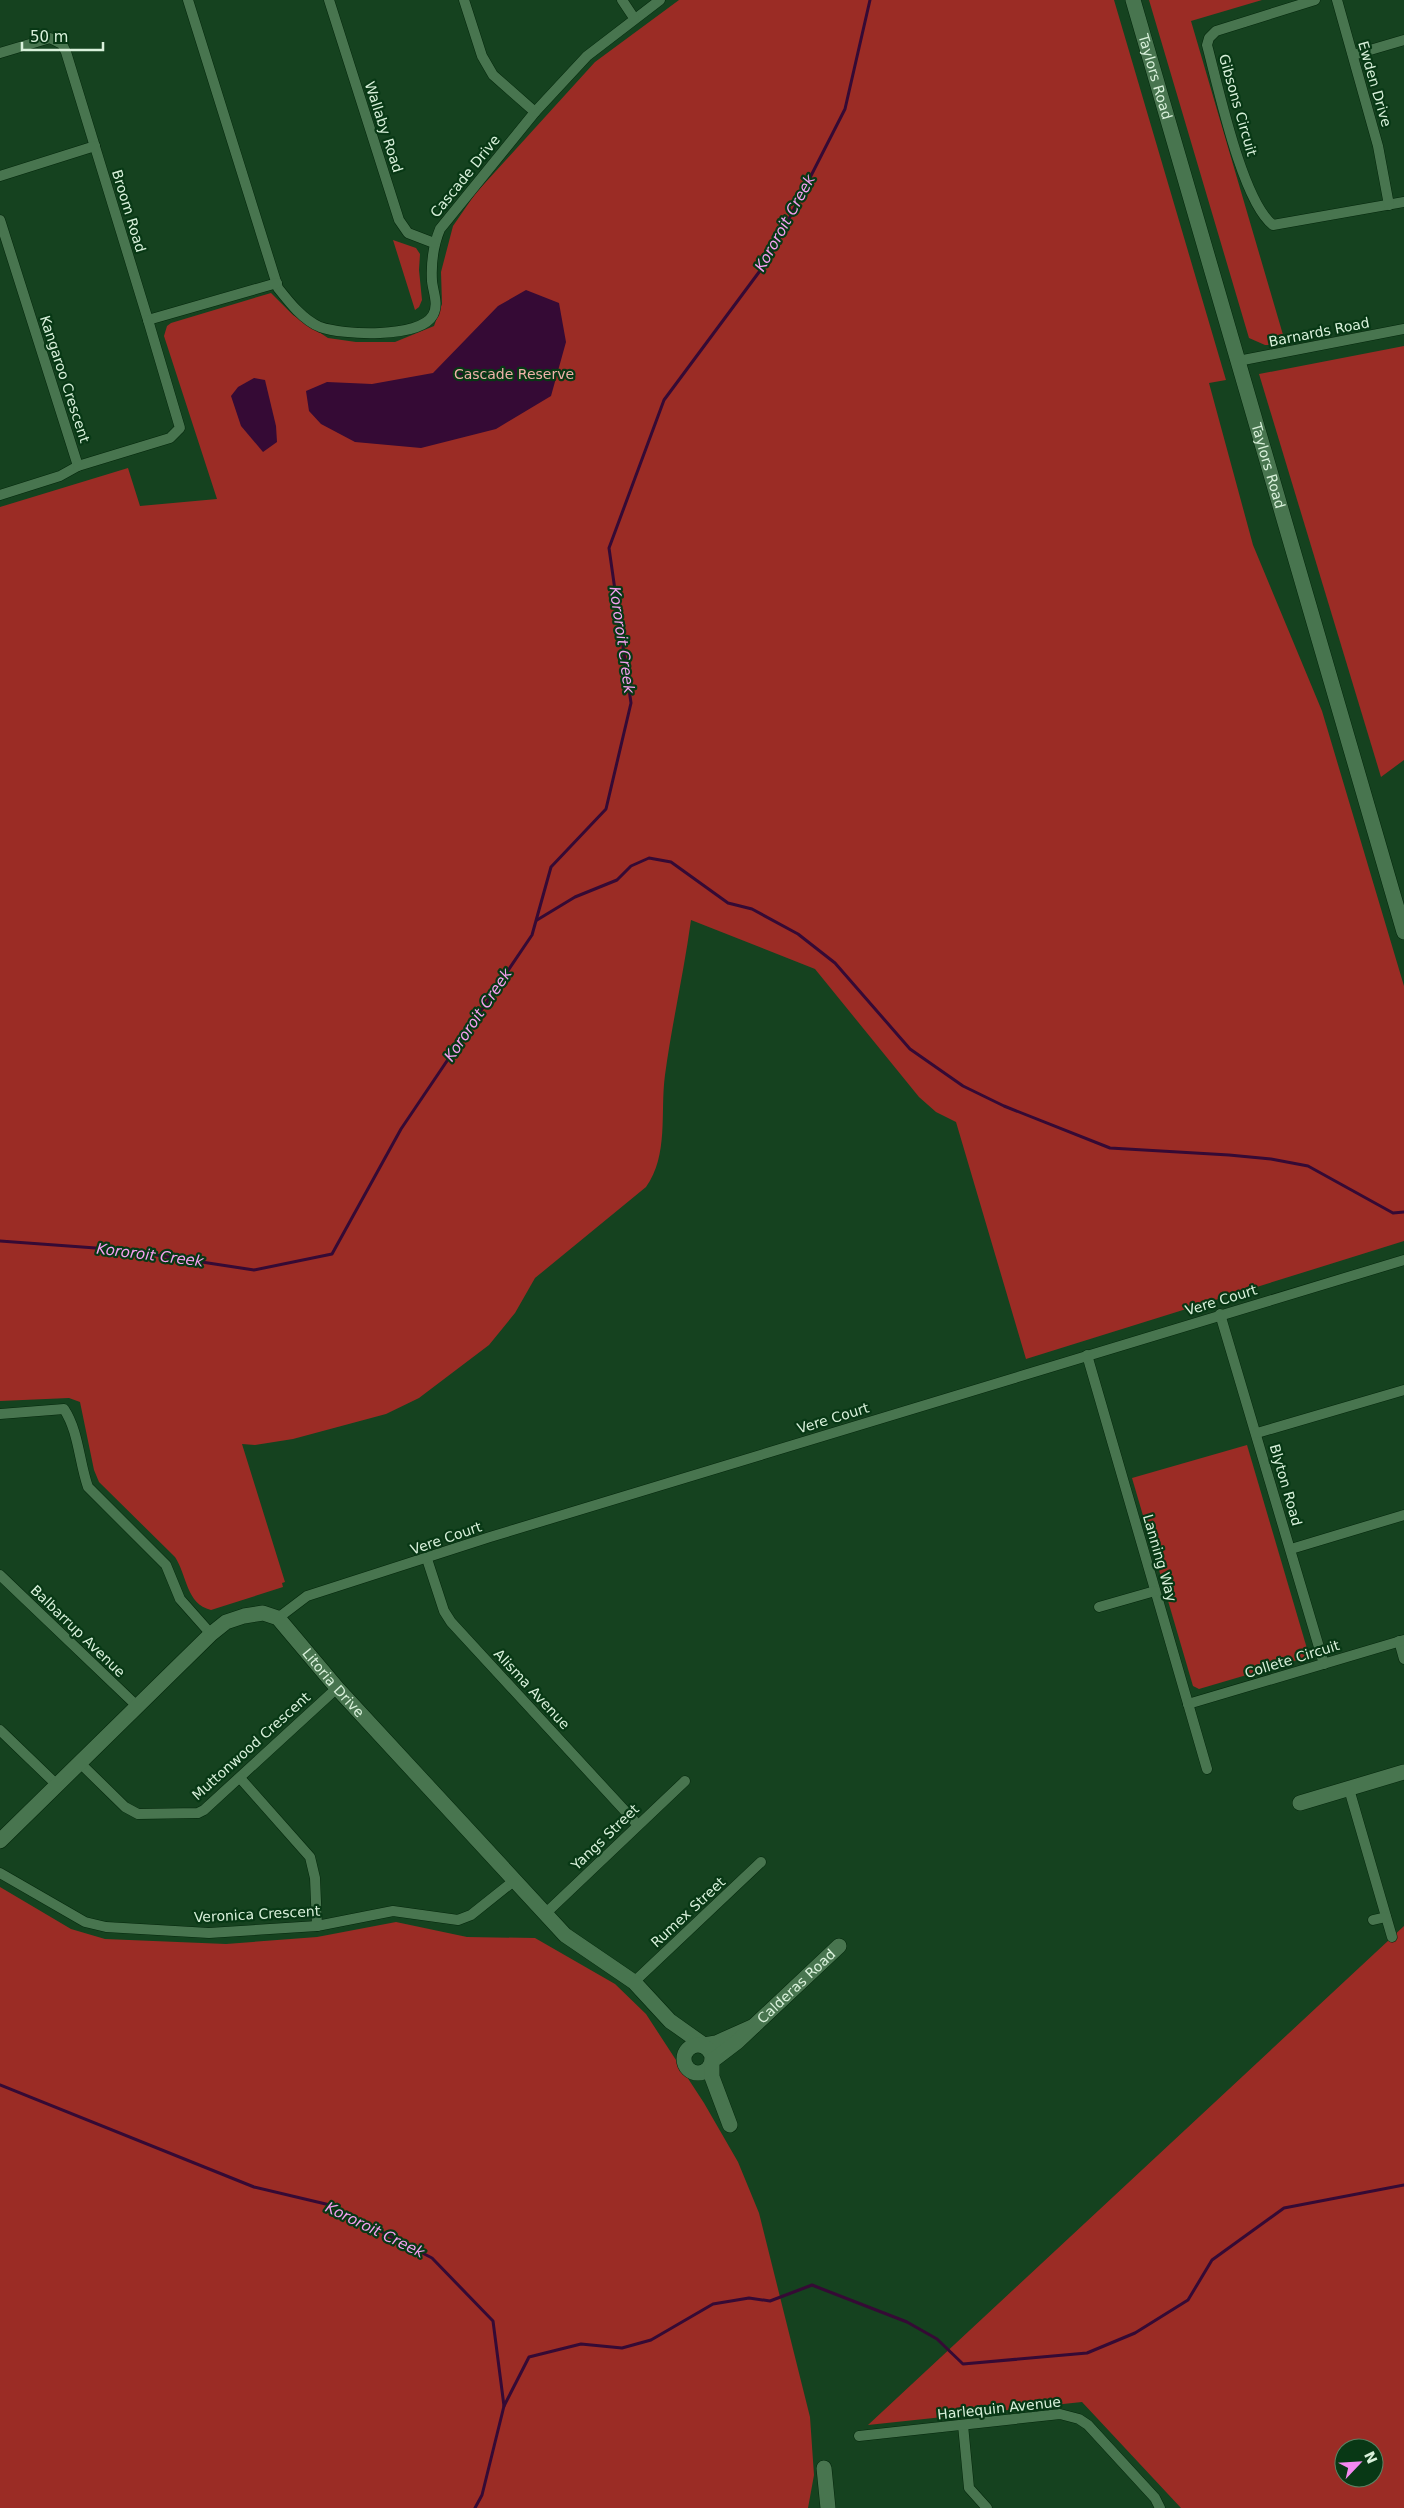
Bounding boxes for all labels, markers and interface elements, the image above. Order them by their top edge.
scale bar [22,20,104,52]
text: 50 m [30,28,68,46]
street label: Taylors Road [1135,31,1175,121]
street label: Ewden Drive [1355,39,1395,129]
street label: Gibsons Circuit [1216,52,1260,158]
street label: Wallaby Road [362,80,406,174]
street label: Cascade Drive [427,132,503,220]
street label: Broom Road [109,168,149,254]
water label: Kororoit Creek [751,170,820,274]
street label: Kangaroo Crescent [37,313,93,445]
street label: Barnards Road [1267,314,1371,350]
park label: Cascade Reserve [454,366,574,382]
street label: Taylors Road [1248,420,1288,510]
water label: Kororoit Creek [606,585,639,696]
water label: Kororoit Creek [440,964,516,1065]
water label: Kororoit Creek [95,1239,206,1271]
street label: Vere Court [1183,1281,1259,1318]
street label: Vere Court [795,1399,871,1436]
street label: Blyton Road [1267,1442,1305,1528]
street label: Lanning Way [1140,1513,1180,1603]
street label: Vere Court [408,1518,484,1558]
street label: Balbarrup Avenue [27,1582,129,1680]
street label: Collete Circuit [1243,1637,1342,1681]
street label: Litoria Drive [299,1645,368,1720]
street label: Alisma Avenue [491,1646,573,1732]
street label: Muttonwood Crescent [189,1688,314,1803]
street label: Yangs Street [567,1801,642,1874]
street label: Rumex Street [648,1873,729,1950]
street label: Veronica Crescent [193,1903,321,1925]
street label: Calderas Road [754,1946,839,2027]
water label: Kororoit Creek [323,2198,429,2262]
street label: Harlequin Avenue [936,2394,1062,2422]
north arrow [1334,2438,1384,2488]
text: N [1361,2449,1381,2466]

